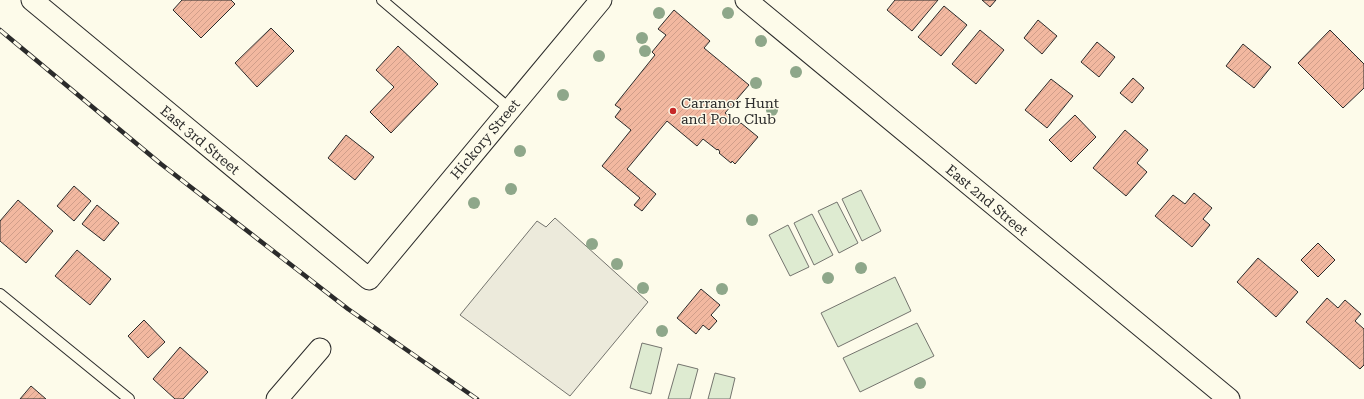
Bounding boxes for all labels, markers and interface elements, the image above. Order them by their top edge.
place label: Carranor Hunt and Polo Club [681,95,779,127]
street label: Hickory Street [447,96,523,182]
street label: East 3rd Street [157,102,243,178]
marker: Carranor Hunt and Polo Club [668,106,678,116]
street label: East 2nd Street [943,161,1031,239]

